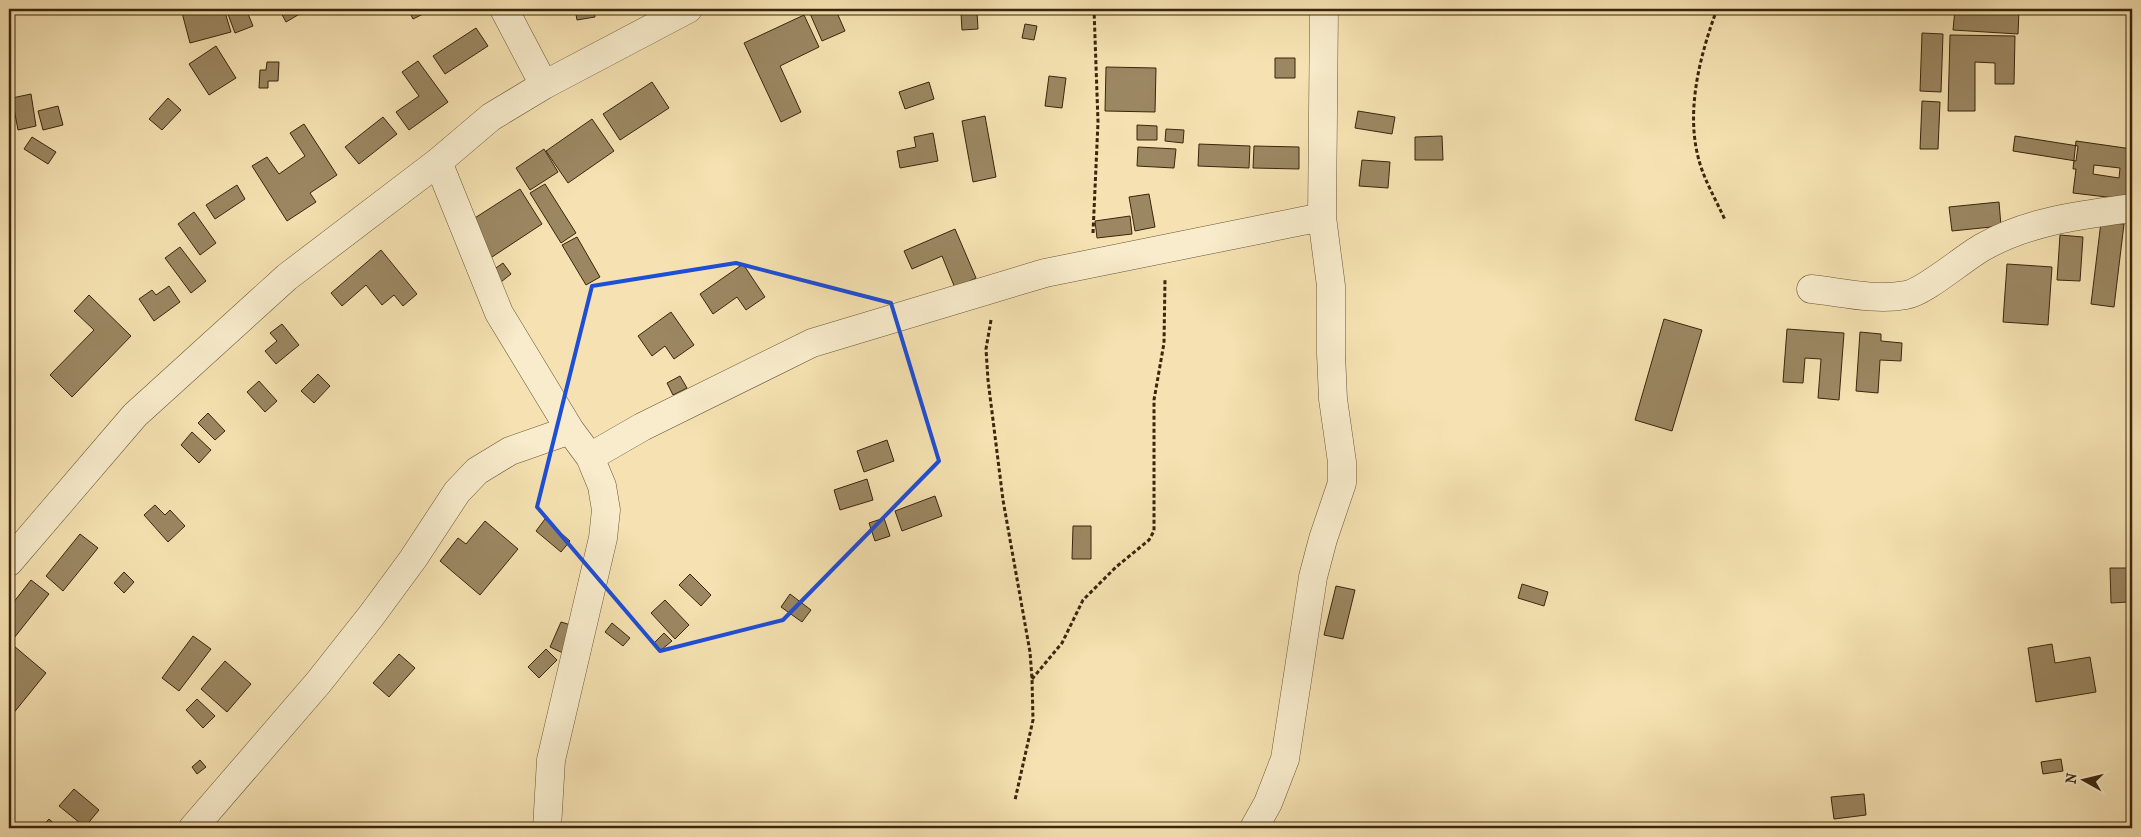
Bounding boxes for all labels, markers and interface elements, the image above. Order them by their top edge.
north arrow [2058,754,2108,804]
text: N [2062,771,2081,785]

